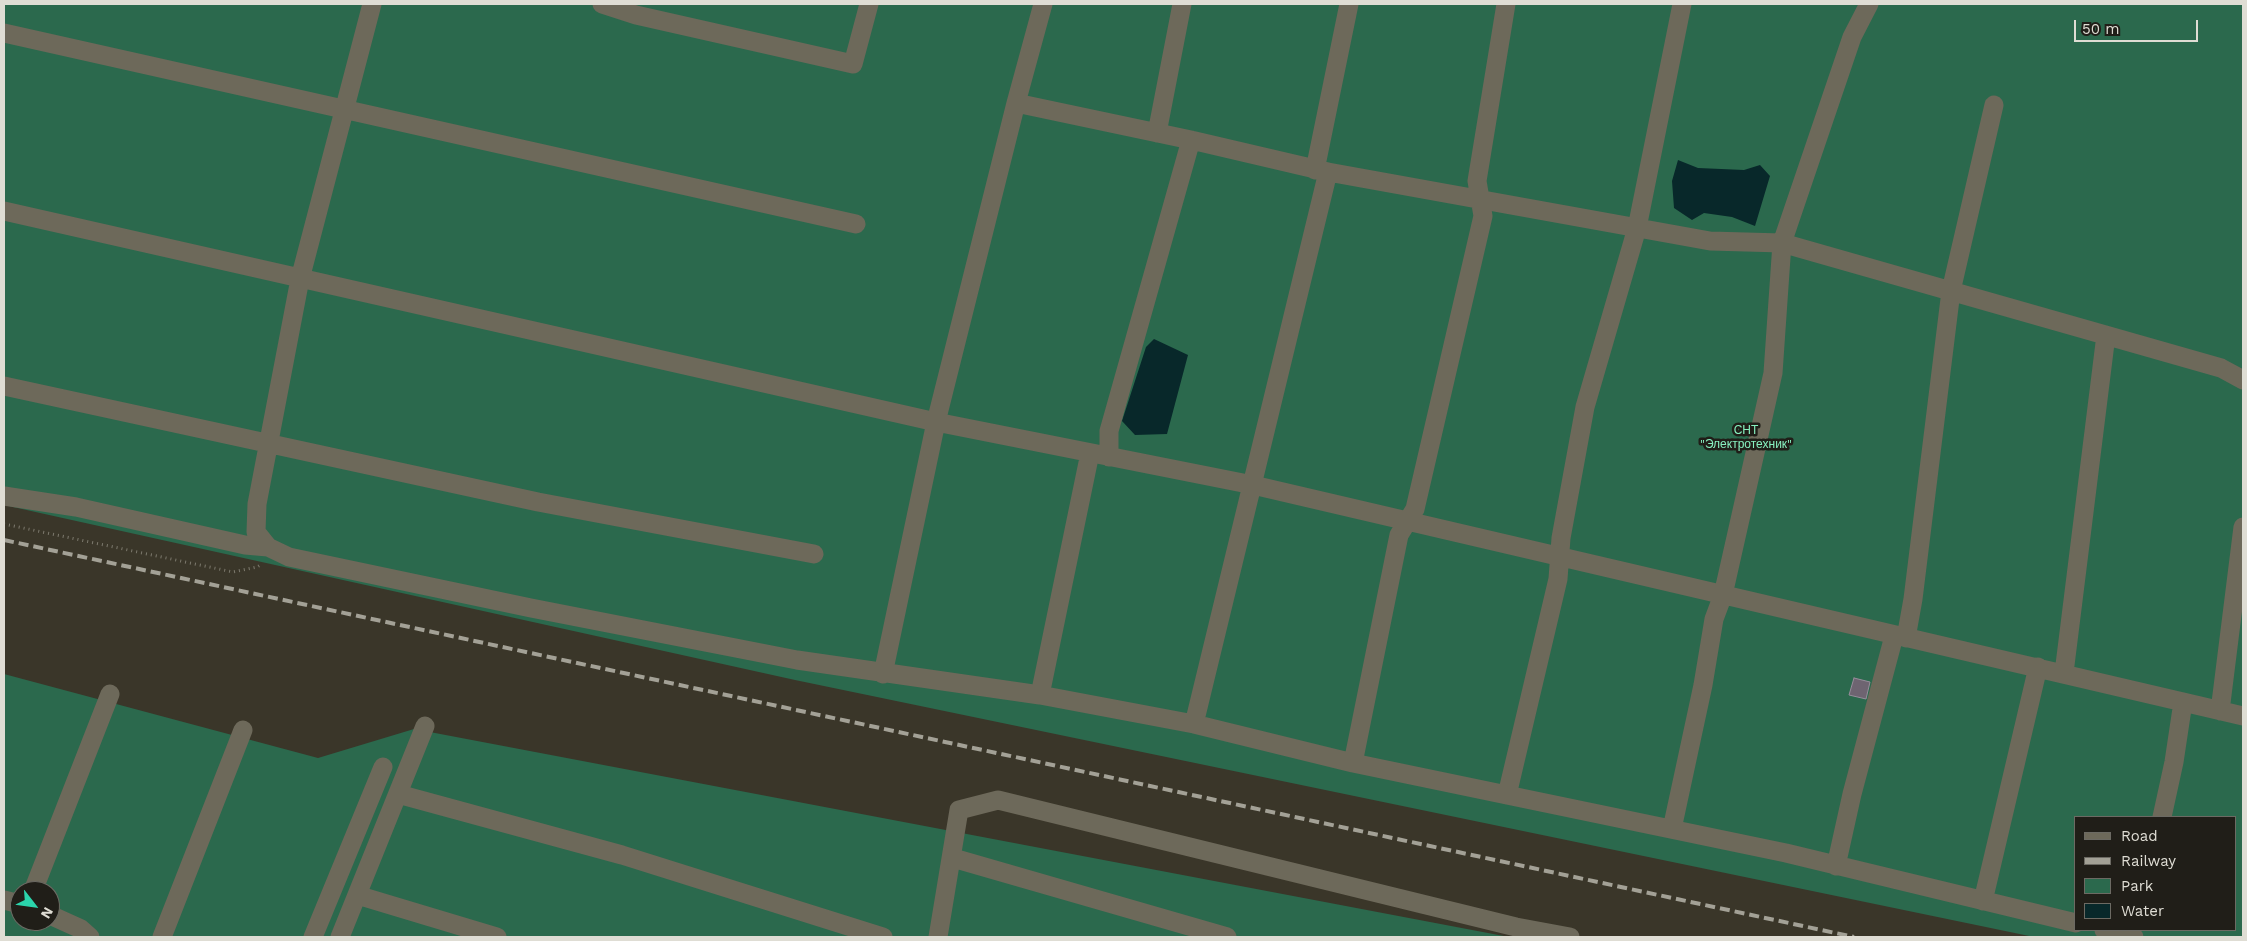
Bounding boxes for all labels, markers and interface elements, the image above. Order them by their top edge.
scale bar [2077,10,2201,42]
text: 50 m [2082,20,2119,38]
park label: СНТ "Электротехник" [1700,423,1792,451]
legend [2074,816,2237,931]
text: Road [2121,827,2158,845]
text: Railway [2121,852,2176,870]
text: Park [2121,877,2153,895]
north arrow [10,881,60,931]
text: Water [2121,902,2164,920]
text: N [38,905,57,921]

